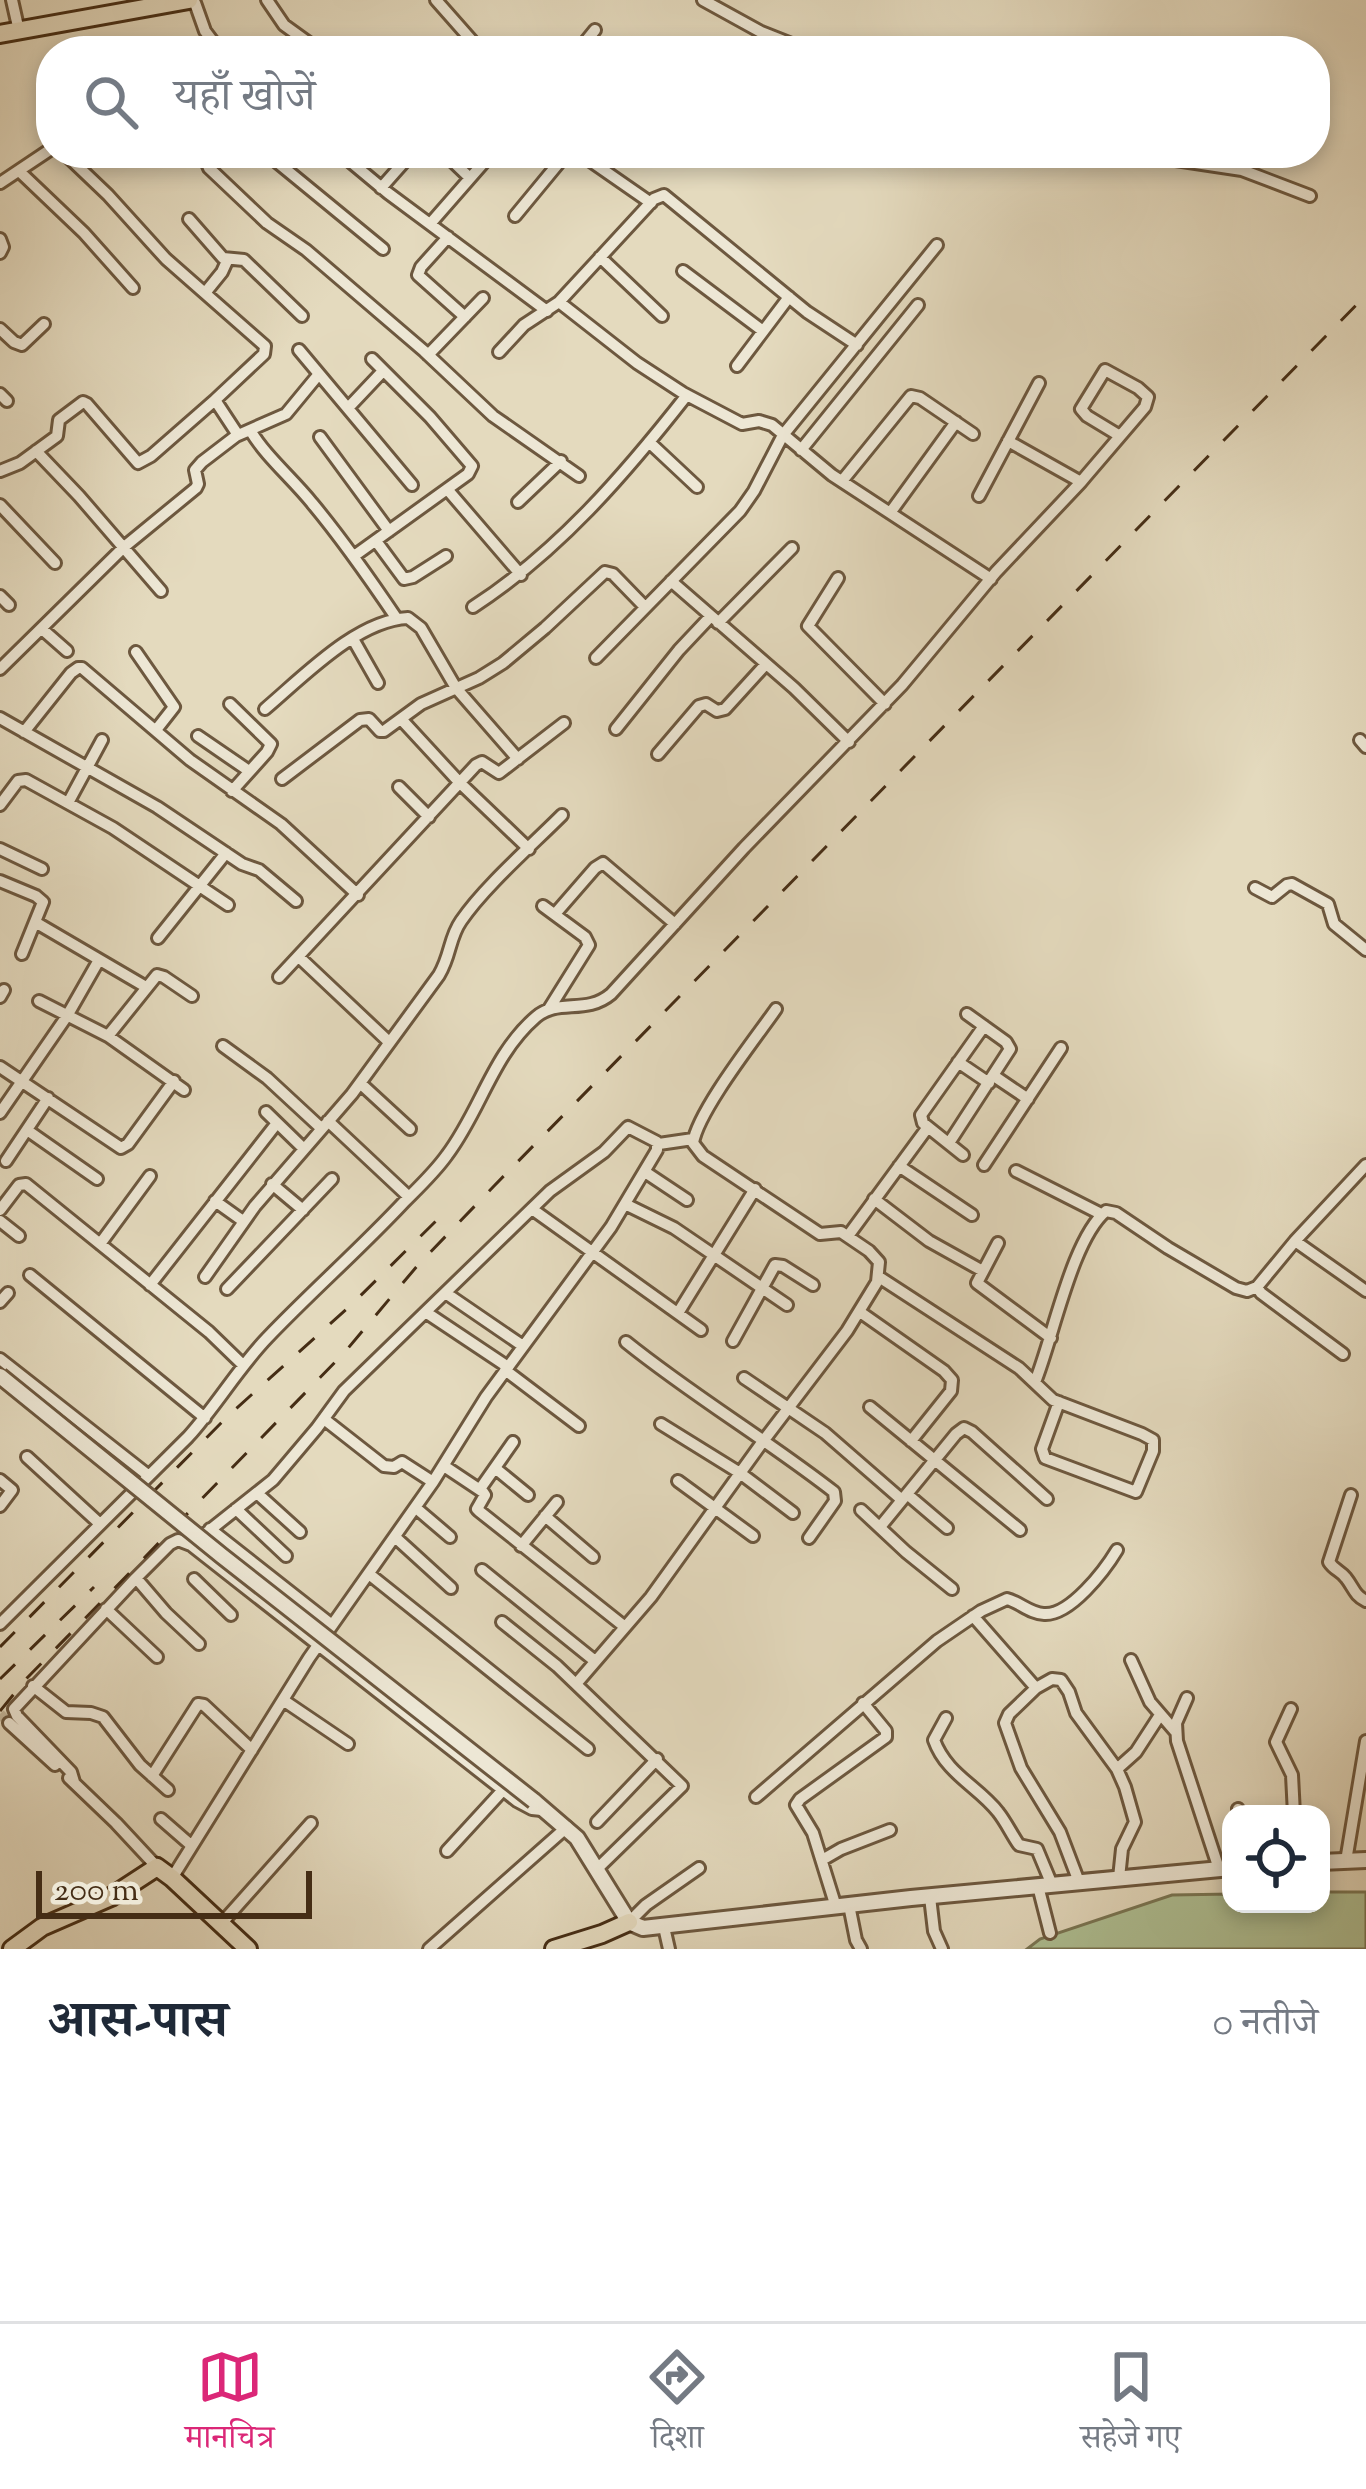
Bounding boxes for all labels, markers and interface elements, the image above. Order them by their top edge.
search box [36,36,1330,168]
text: यहाँ खोजें [174,67,315,132]
icon: search [78,69,144,135]
map controls [1222,1805,1330,1913]
button: locate [1222,1805,1330,1913]
scale bar [36,1865,312,1918]
text: 200 m [54,1868,139,1916]
text: आस-पास [48,1987,228,2060]
text: 0 नतीजे [1212,1997,1318,2053]
tab: मानचित्र [185,2344,274,2469]
tab: दिशा [644,2344,710,2469]
tab: सहेजे गए [1080,2344,1181,2469]

